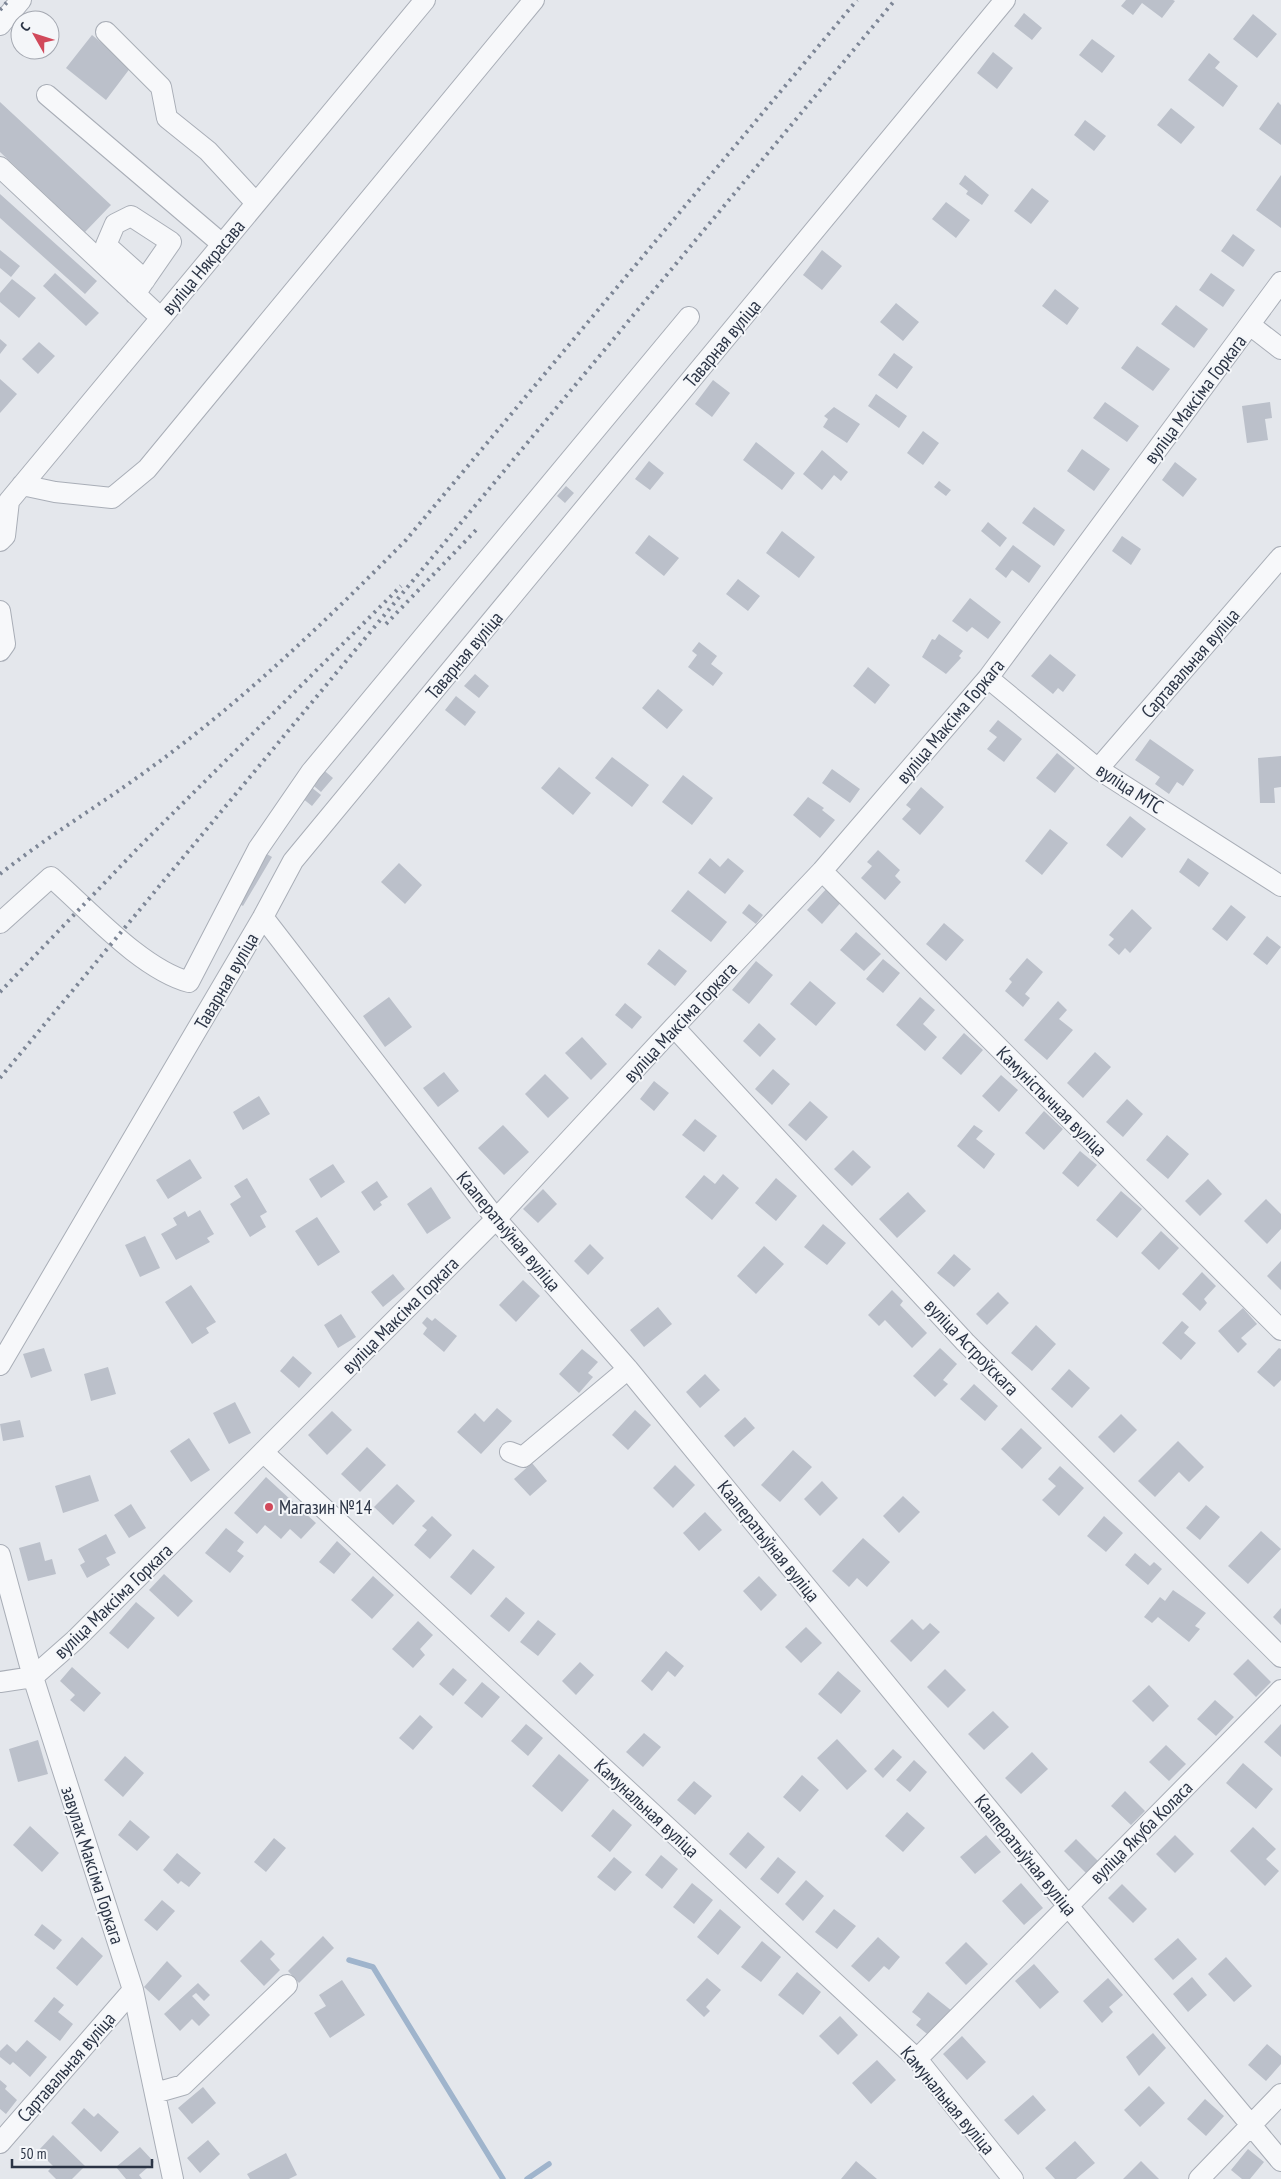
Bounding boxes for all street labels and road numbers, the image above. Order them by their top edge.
street label: вуліца Някрасава [156,215,250,319]
street label: Таварная вуліца [678,294,766,392]
street label: вуліца Максіма Горкага [1139,330,1251,468]
street label: Сартавальная вуліца [1136,603,1244,723]
street label: Таварная вуліца [420,606,508,704]
street label: вуліца Максіма Горкага [891,654,1009,788]
street label: вуліца МТС [1092,758,1168,819]
street label: Таварная вуліца [189,928,263,1034]
street label: вуліца Максіма Горкага [618,957,742,1087]
street label: Камуністычная вуліца [992,1041,1112,1161]
street label: Кааператыўная вуліца [452,1166,566,1296]
street label: вуліца Максіма Горкага [337,1252,463,1378]
street label: вуліца Астроўскага [920,1293,1024,1401]
street label: Кааператыўная вуліца [713,1475,825,1607]
street label: вуліца Максіма Горкага [49,1538,177,1664]
street label: Камунальная вуліца [590,1753,704,1863]
street label: вуліца Якуба Коласа [1084,1775,1198,1889]
street label: завулак Максіма Горкага [56,1783,130,1947]
street label: Кааператыўная вуліца [970,1789,1082,1921]
street label: Сартавальная вуліца [12,2007,120,2127]
street label: Камунальная вуліца [896,2041,1000,2159]

